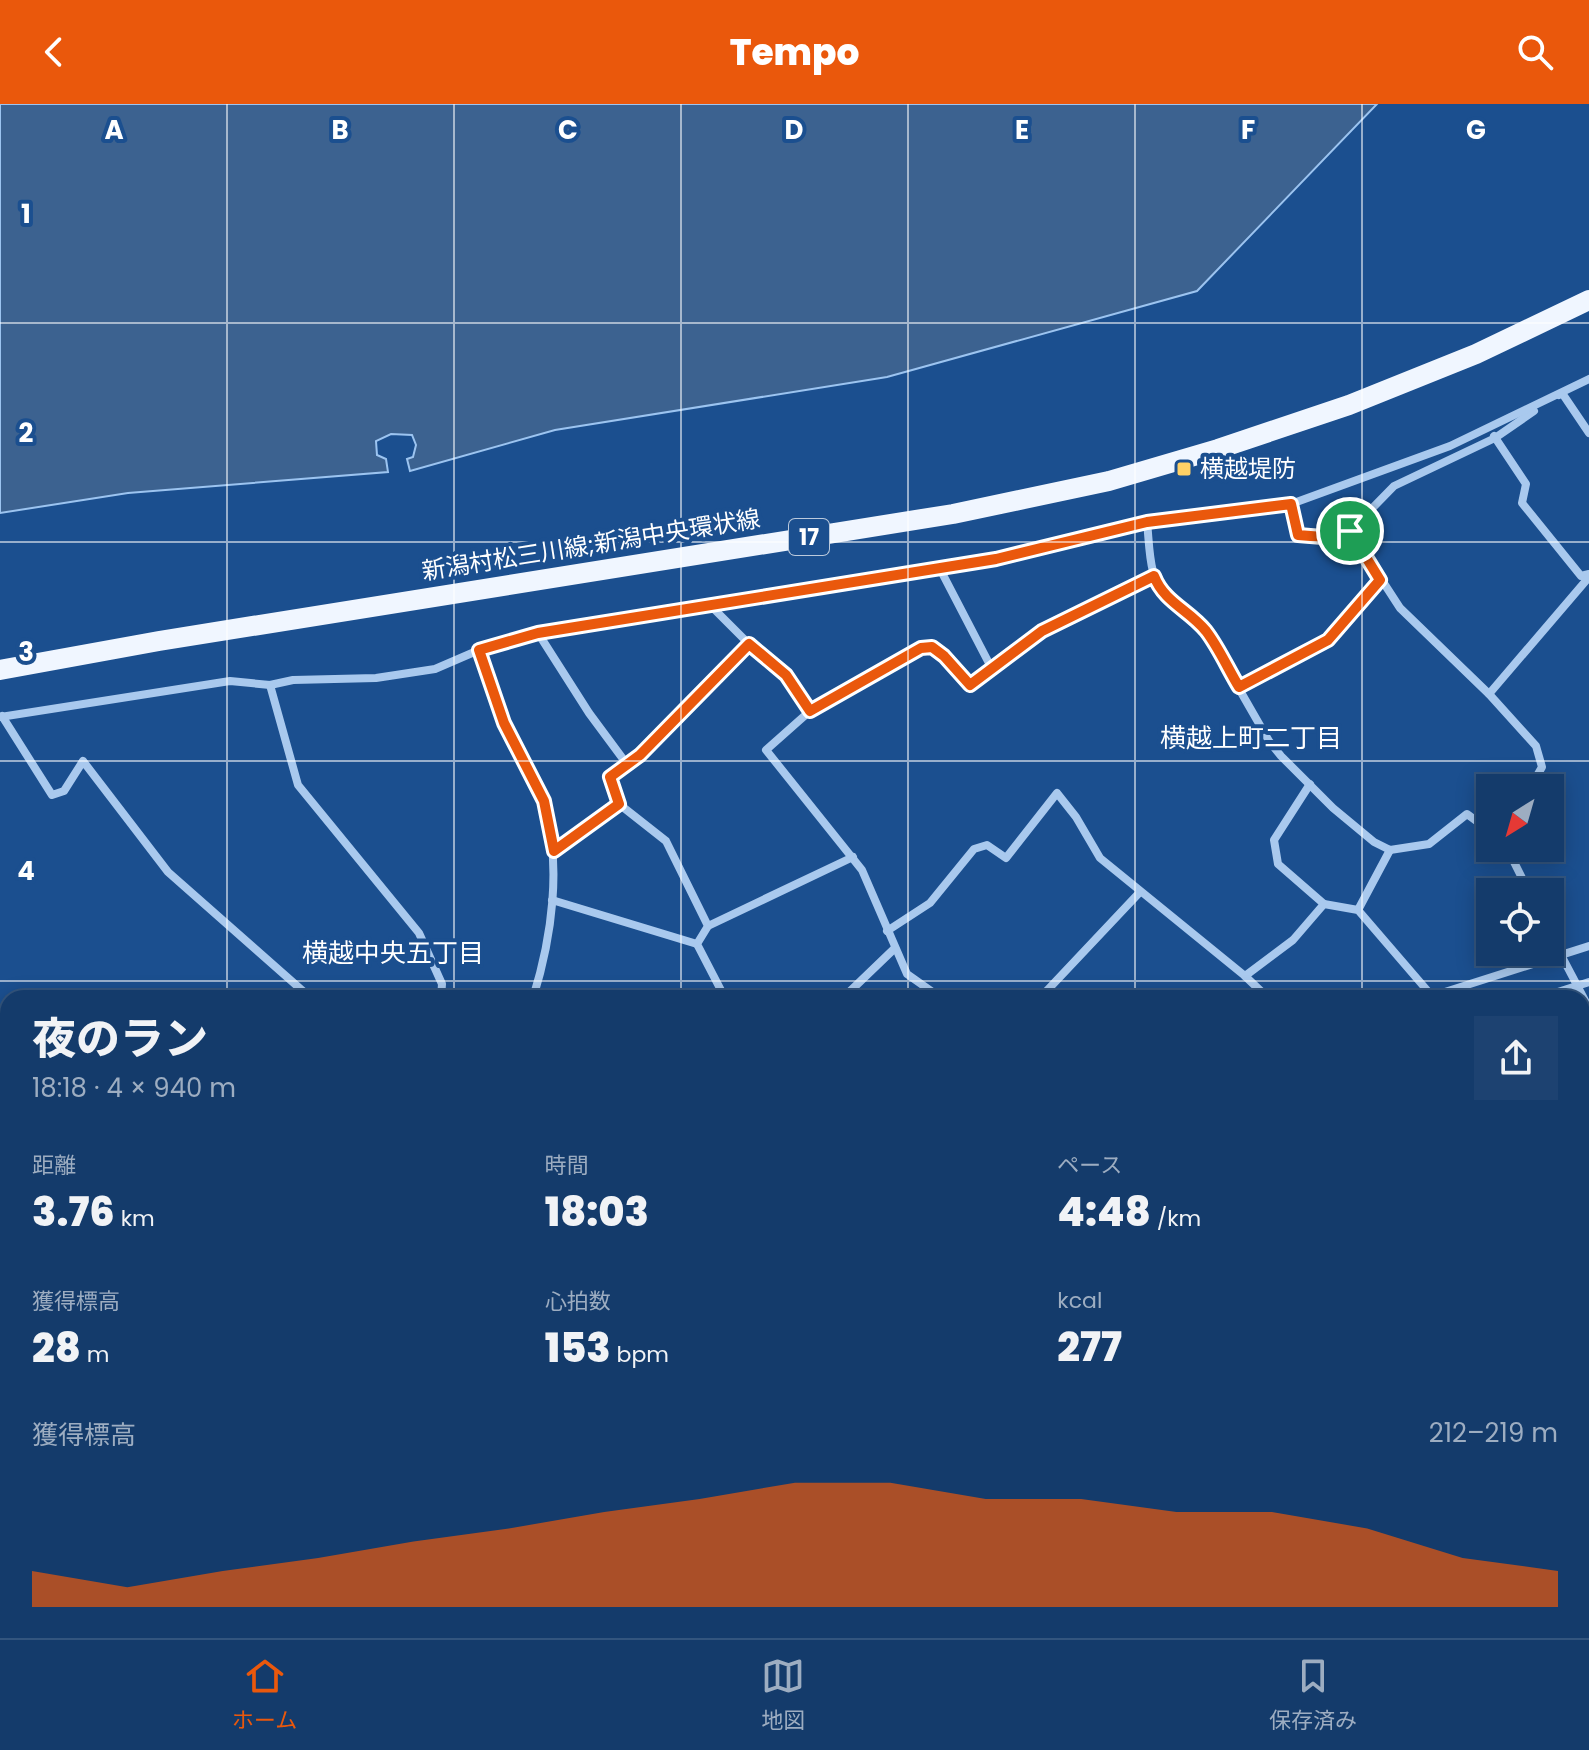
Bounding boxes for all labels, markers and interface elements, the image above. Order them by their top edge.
text: Tempo [730,27,859,78]
icon: back [32,30,76,74]
icon: search [1513,30,1557,74]
text: A [104,112,124,148]
text: B [331,112,349,148]
text: C [558,112,578,148]
text: D [785,112,804,148]
text: E [1015,112,1029,148]
text: F [1241,112,1255,148]
text: G [1466,112,1486,148]
text: 1 [21,196,31,232]
text: 2 [19,415,34,451]
place label: 横越堤防 [1200,452,1296,485]
marker: 横越堤防 [1175,460,1193,478]
pin [1316,497,1384,565]
street label: 新潟村松三川線;新潟中央環状線 [419,501,763,588]
icon: arrive [1328,509,1372,553]
road number: 17 [789,519,829,555]
text: 3 [18,634,34,670]
district label: 横越上町二丁目 [1160,720,1342,756]
north arrow [1476,774,1564,862]
map controls [1476,774,1564,966]
text: 4 [17,853,35,889]
button: locate [1476,878,1564,966]
district label: 横越中央五丁目 [302,935,484,971]
text: 夜のラン [32,1008,208,1069]
button: share [1474,1016,1558,1100]
text: 18:18 · 4 × 940 m [32,1070,236,1106]
text: 距離 [32,1150,76,1181]
text: 時間 [545,1150,589,1181]
text: ペース [1057,1150,1122,1181]
text: 3.76 [32,1184,115,1240]
text: 18:03 [545,1184,649,1240]
text: 4:48 [1057,1184,1151,1240]
text: km [115,1203,155,1234]
text: /km [1151,1203,1201,1234]
text: kcal [1057,1285,1102,1316]
text: 獲得標高 [32,1286,120,1317]
text: 心拍数 [545,1286,611,1317]
text: 277 [1057,1319,1122,1375]
text: 28 [32,1320,81,1376]
text: 153 [545,1320,611,1376]
text: m [81,1339,109,1370]
text: bpm [611,1339,669,1370]
text: 212–219 m [1429,1415,1558,1451]
text: 獲得標高 [32,1417,136,1453]
tab: ホーム [232,1654,297,1737]
tab: 地図 [761,1654,805,1737]
tab: 保存済み [1269,1654,1357,1737]

